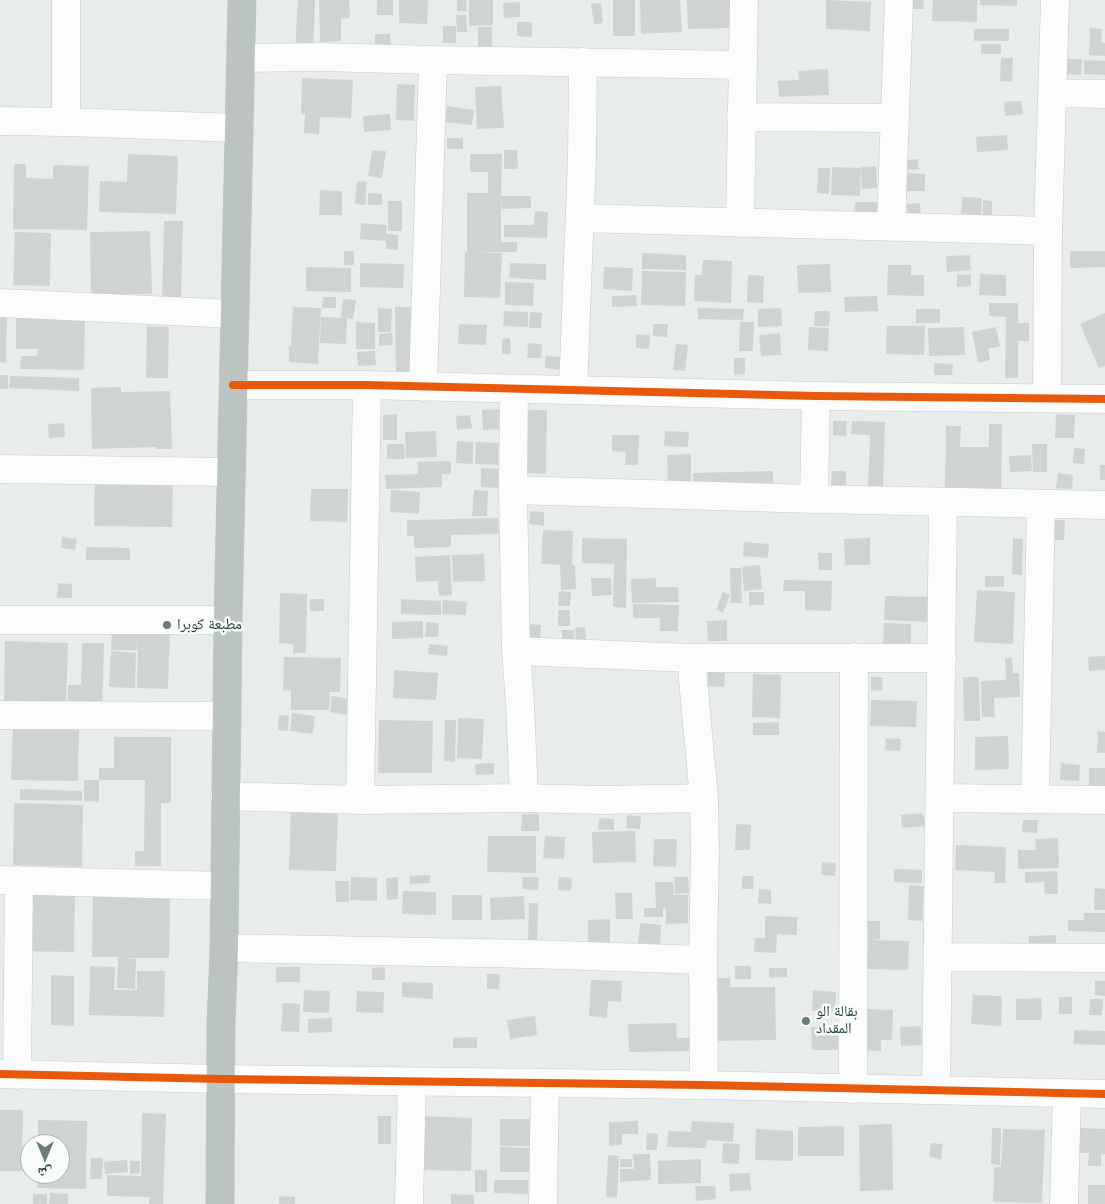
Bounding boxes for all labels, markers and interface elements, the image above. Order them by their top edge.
place label: مطبعة كوبرا [177,616,242,634]
marker: مطبعة كوبرا [161,619,173,631]
place label: بقالة الو المقداد [816,1003,858,1038]
marker: بقالة الو المقداد [800,1015,812,1027]
north arrow [20,1134,70,1184]
text: ش [38,1165,52,1181]

